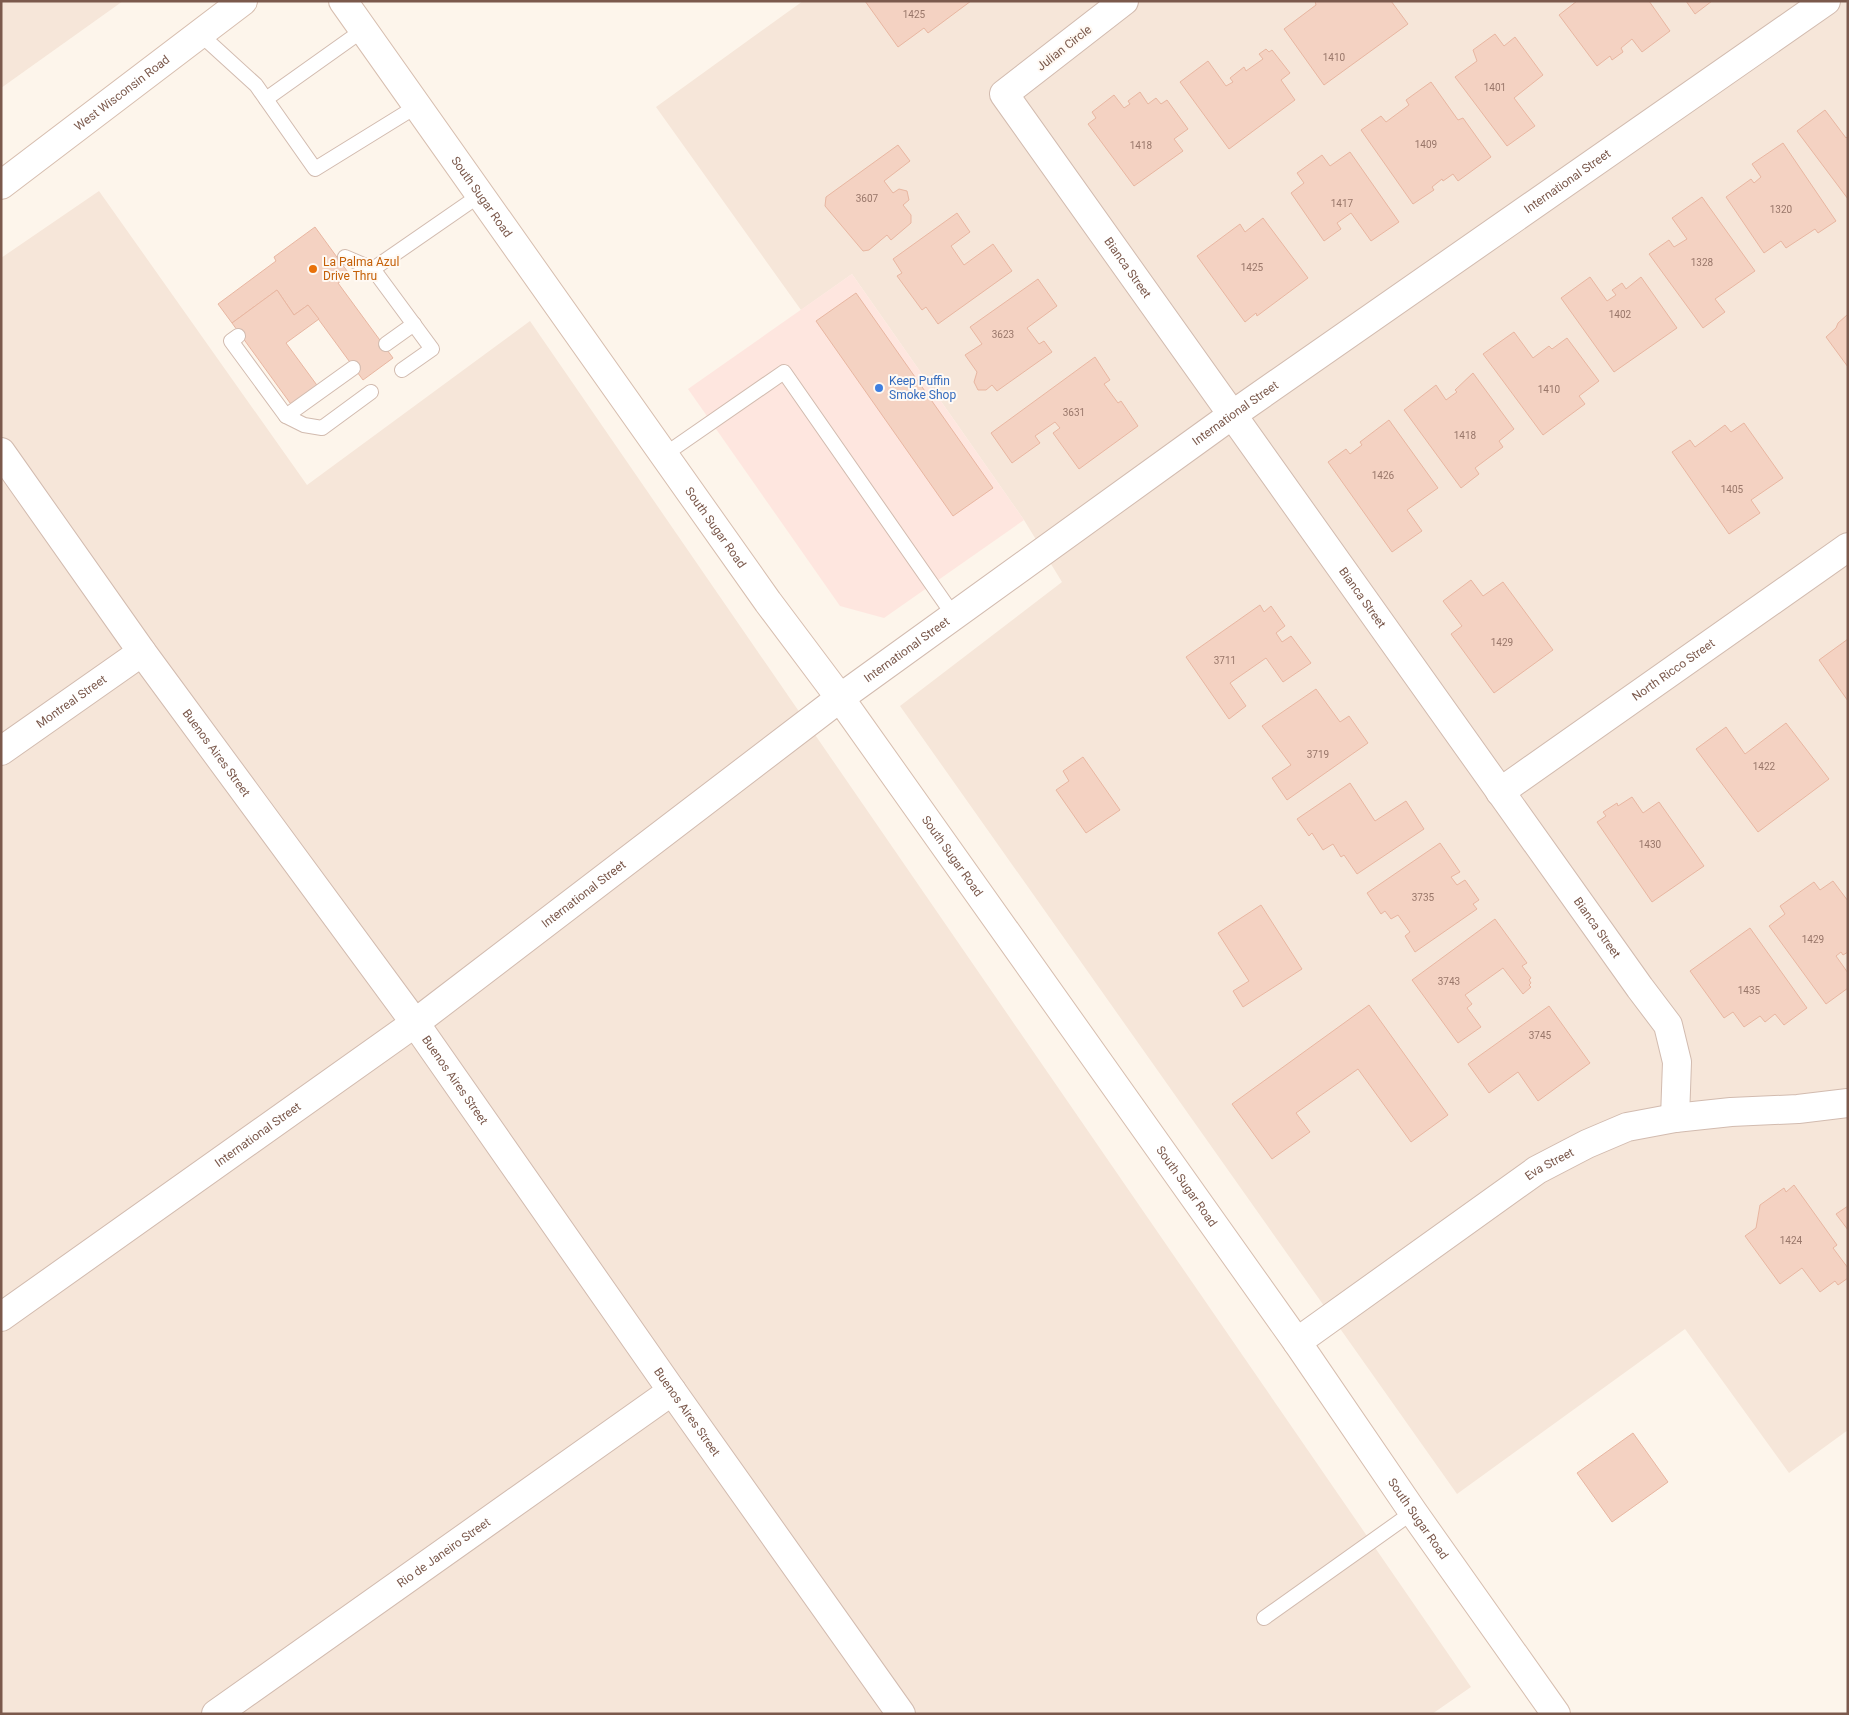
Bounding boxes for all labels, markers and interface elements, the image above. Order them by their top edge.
house number: 1425 [903,9,926,20]
street label: Julian Circle [1034,22,1094,74]
street label: West Wisconsin Road [72,52,172,134]
house number: 1410 [1323,52,1346,63]
house number: 1401 [1484,82,1506,93]
house number: 1409 [1415,139,1437,150]
house number: 1418 [1130,140,1153,151]
street label: International Street [1521,146,1613,216]
street label: South Sugar Road [448,154,515,240]
house number: 3607 [856,193,879,204]
house number: 1417 [1331,198,1354,209]
house number: 1320 [1770,204,1793,215]
street label: Bianca Street [1101,235,1154,301]
place label: La Palma Azul Drive Thru [323,255,399,283]
house number: 1328 [1691,257,1714,268]
house number: 1425 [1241,262,1264,273]
marker: La Palma Azul Drive Thru [307,263,319,275]
house number: 1402 [1609,309,1632,320]
house number: 3623 [992,329,1014,340]
place label: Keep Puffin Smoke Shop [889,374,956,402]
street label: International Street [1190,378,1281,448]
marker: Keep Puffin Smoke Shop [873,382,885,394]
house number: 1410 [1538,384,1561,395]
house number: 3631 [1063,407,1085,418]
house number: 1418 [1454,430,1477,441]
house number: 1426 [1372,470,1395,481]
street label: South Sugar Road [682,484,749,571]
house number: 1405 [1721,484,1744,495]
street label: Bianca Street [1336,565,1389,631]
street label: International Street [861,614,952,685]
street label: North Ricco Street [1629,636,1717,704]
house number: 1429 [1491,637,1513,648]
house number: 3711 [1214,655,1236,666]
street label: Montreal Street [34,672,109,731]
street label: Buenos Aires Street [179,706,253,799]
house number: 3719 [1307,749,1329,760]
house number: 1422 [1753,761,1776,772]
street label: South Sugar Road [919,813,986,899]
house number: 1430 [1639,839,1662,850]
street label: International Street [539,858,628,931]
house number: 3735 [1412,892,1435,903]
street label: Bianca Street [1571,895,1623,961]
house number: 1429 [1802,934,1824,945]
house number: 3743 [1438,976,1460,987]
house number: 1435 [1738,985,1761,996]
house number: 3745 [1529,1030,1552,1041]
street label: Buenos Aires Street [419,1033,491,1127]
street label: International Street [212,1099,304,1170]
street label: South Sugar Road [1153,1143,1220,1230]
street label: Eva Street [1522,1145,1576,1183]
house number: 1424 [1780,1235,1803,1246]
street label: Buenos Aires Street [651,1365,723,1459]
street label: South Sugar Road [1385,1475,1451,1562]
street label: Rio de Janeiro Street [394,1515,493,1590]

